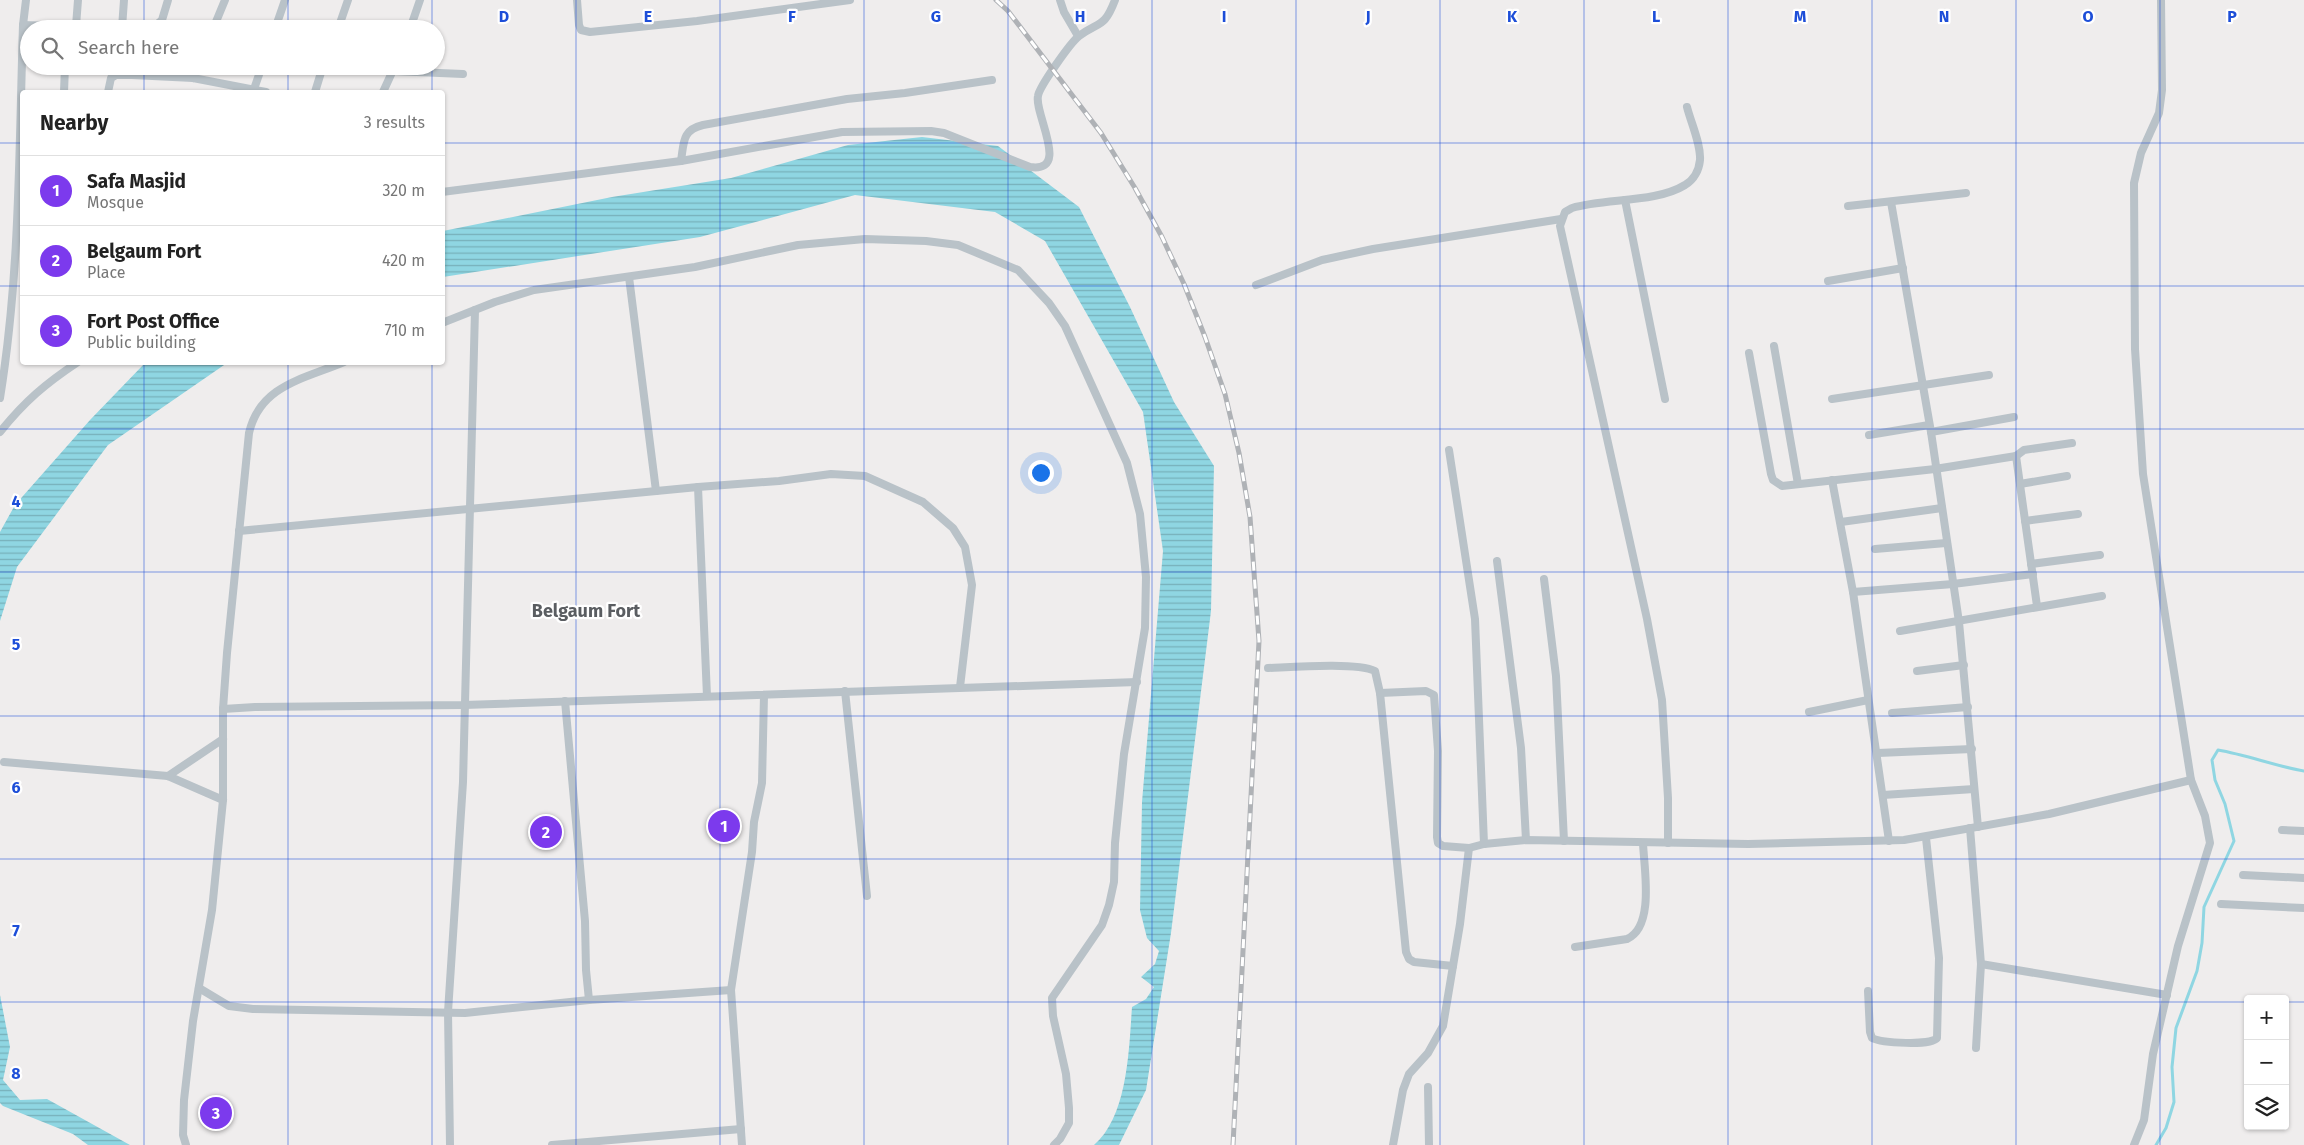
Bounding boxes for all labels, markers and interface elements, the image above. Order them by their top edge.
text: D [499,7,509,26]
text: E [644,7,652,26]
text: F [788,7,796,26]
text: G [931,7,941,26]
text: H [1075,7,1085,26]
text: I [1222,7,1226,26]
text: J [1364,7,1371,26]
text: K [1507,7,1518,26]
text: L [1652,7,1660,26]
text: M [1794,7,1807,26]
text: N [1939,7,1949,26]
text: O [2082,7,2094,26]
text: P [2227,7,2237,26]
search box [20,20,445,75]
icon: search [38,34,66,62]
text: Search here [78,36,179,59]
text: Nearby [40,110,108,136]
text: 3 results [364,113,425,132]
text: Safa Masjid [87,170,186,193]
text: 1 [52,181,60,200]
text: 320 m [382,181,425,200]
text: Mosque [87,193,144,212]
text: Belgaum Fort [87,240,201,263]
text: 2 [52,251,60,270]
text: 420 m [382,251,425,270]
text: Place [87,263,126,282]
text: Fort Post Office [87,310,220,333]
text: 3 [52,321,60,340]
text: 710 m [384,321,425,340]
text: Public building [87,333,195,352]
your location [1028,460,1054,486]
text: 4 [11,492,21,511]
district label: Belgaum Fort [532,600,641,622]
text: 5 [12,635,21,654]
text: 6 [11,778,21,797]
pin: 1 [708,807,740,845]
pin: 2 [530,813,562,851]
text: 7 [12,921,20,940]
map controls [2244,995,2289,1130]
button: + [2244,995,2289,1040]
button: − [2244,1040,2289,1085]
text: 8 [11,1064,21,1083]
button: layers [2244,1085,2289,1130]
pin: 3 [200,1094,232,1132]

